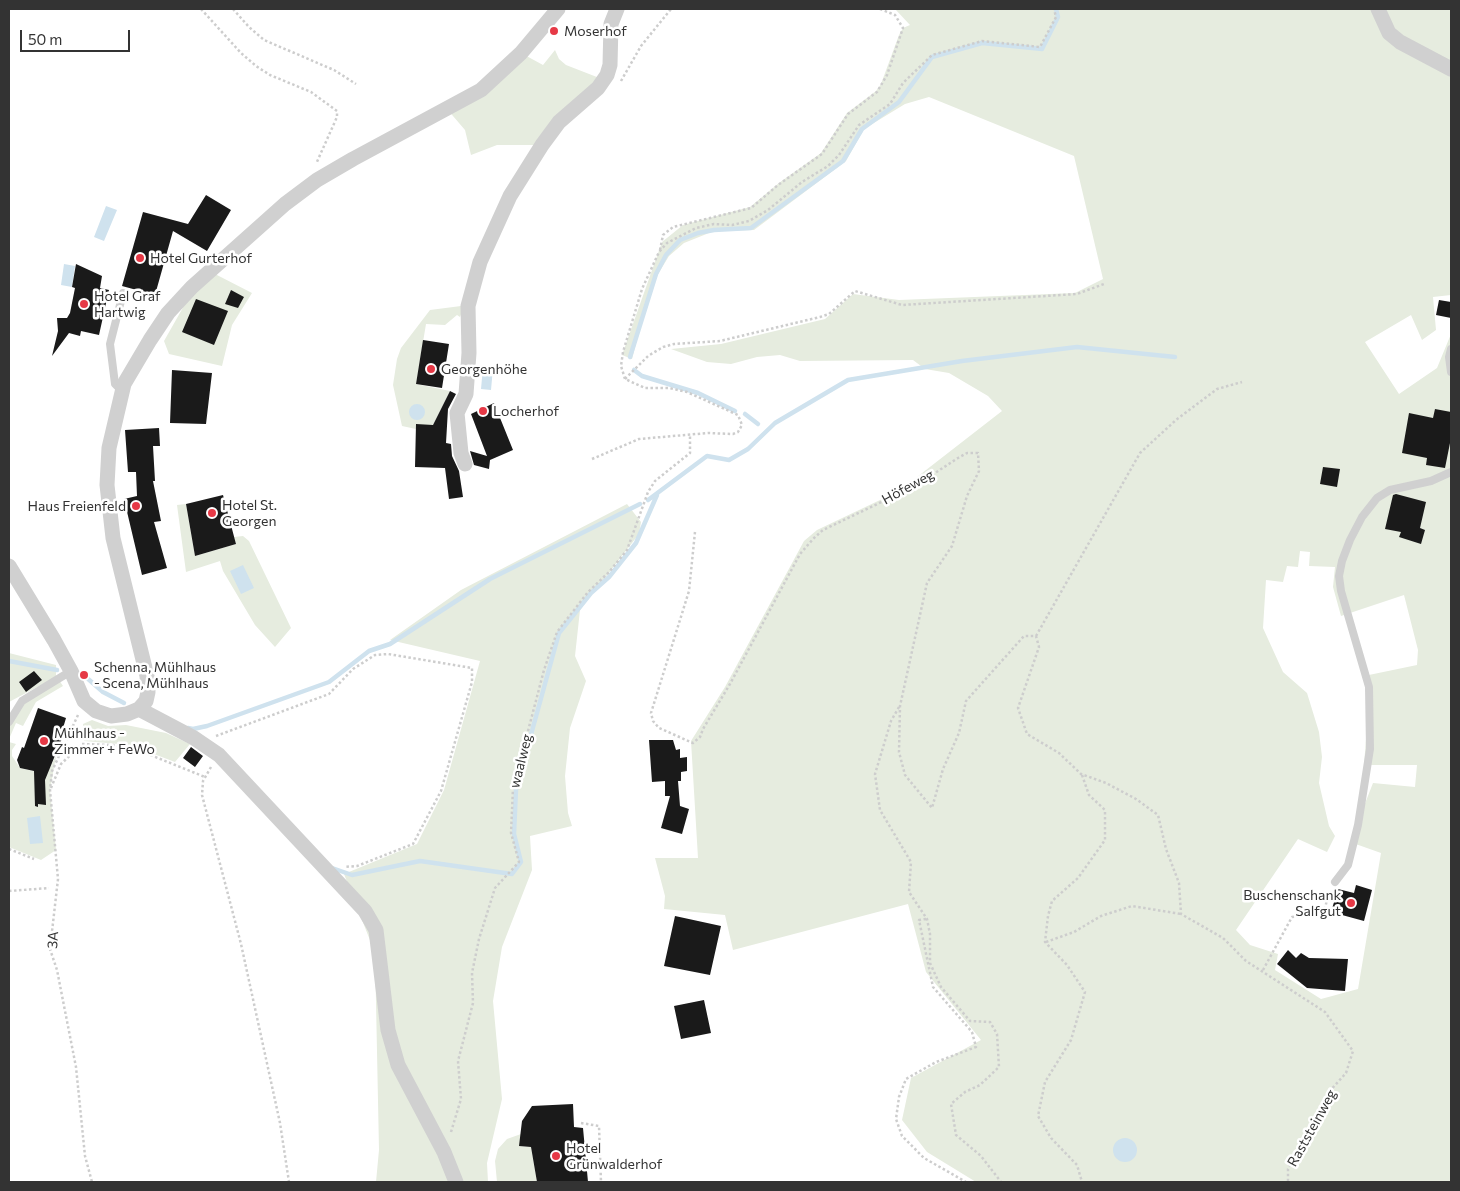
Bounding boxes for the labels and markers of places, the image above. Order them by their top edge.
place label: Moserhof [564,23,627,39]
marker: Moserhof [548,25,560,37]
place label: Hotel Gurterhof [150,250,252,266]
marker: Hotel Gurterhof [134,252,146,264]
place label: Hotel Graf Hartwig [94,288,161,321]
marker: Hotel Graf Hartwig [78,298,90,310]
place label: Georgenhöhe [441,361,527,377]
marker: Georgenhöhe [425,363,437,375]
place label: Locherhof [493,403,559,419]
marker: Locherhof [477,405,489,417]
place label: Hotel St. Georgen [222,497,277,530]
place label: Haus Freienfeld [28,498,126,514]
marker: Haus Freienfeld [130,500,142,512]
marker: Hotel St. Georgen [206,507,218,519]
place label: Schenna, Mühlhaus - Scena, Mühlhaus [94,659,216,692]
marker: Schenna, Mühlhaus - Scena, Mühlhaus [78,669,90,681]
place label: Mühlhaus - Zimmer + FeWo [54,725,155,758]
marker: Mühlhaus - Zimmer + FeWo [38,735,50,747]
place label: Buschenschank Salfgut [1243,887,1341,920]
marker: Buschenschank Salfgut [1345,897,1357,909]
place label: Hotel Grünwalderhof [566,1140,662,1172]
marker: Hotel Grünwalderhof [550,1150,562,1162]

